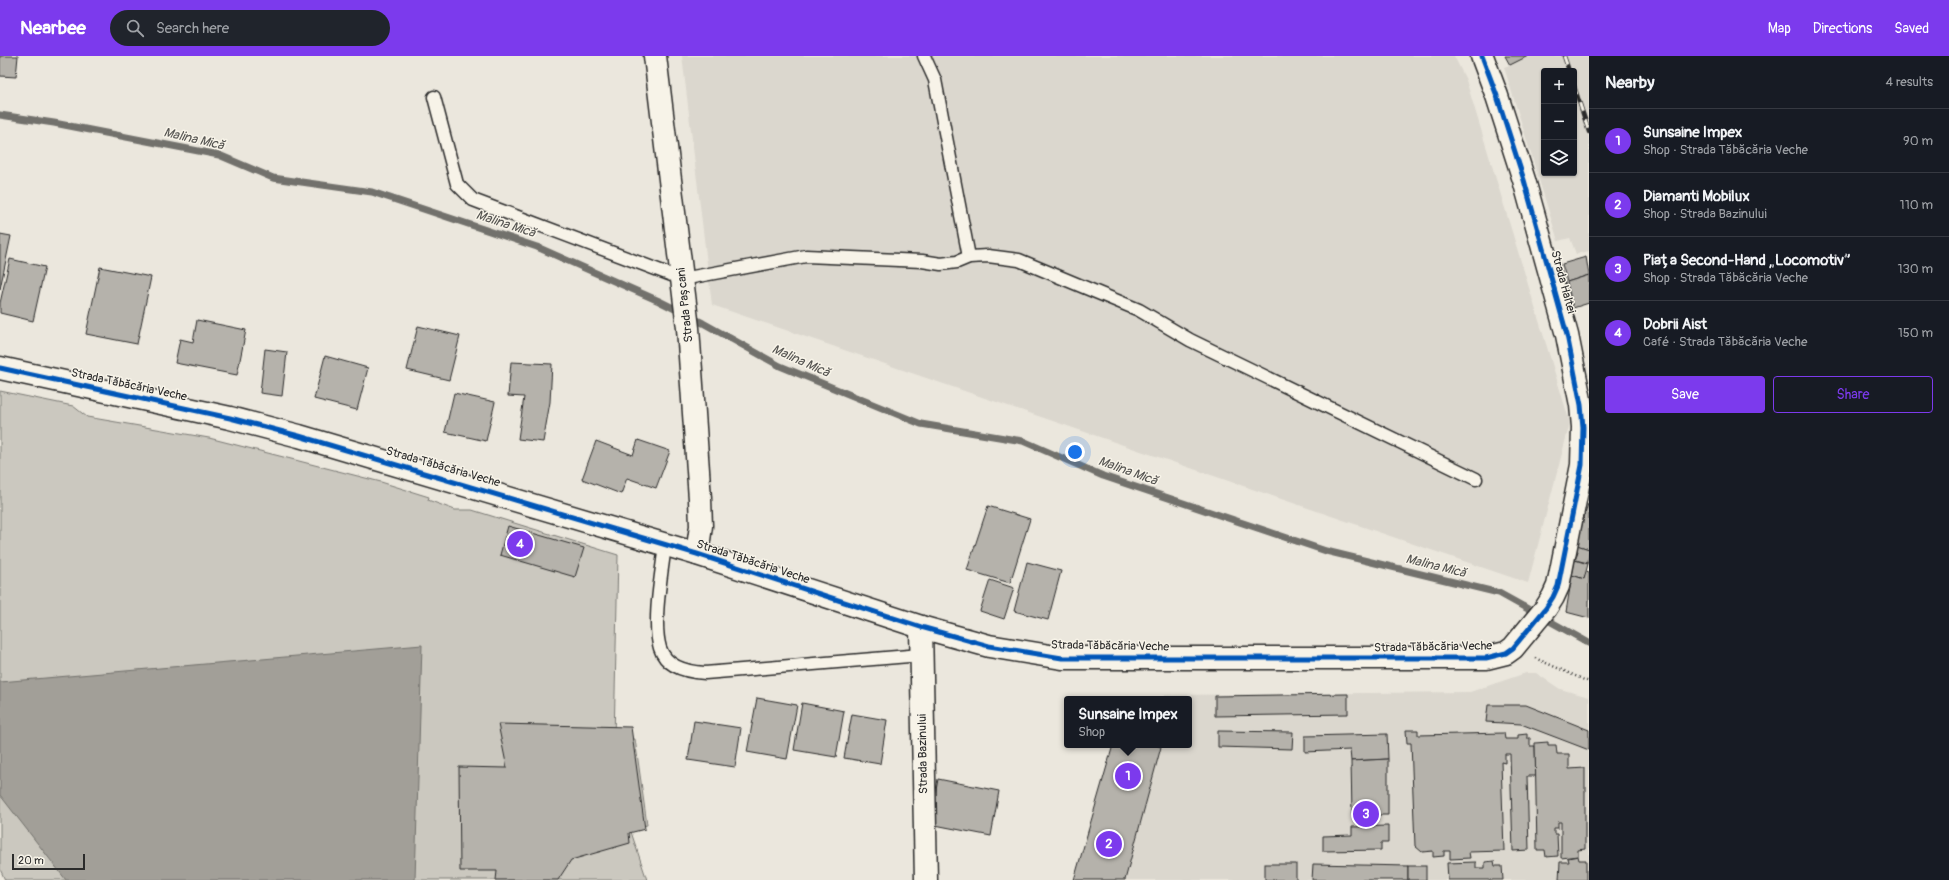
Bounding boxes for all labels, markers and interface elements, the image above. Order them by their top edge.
search box [110,10,390,46]
text: Nearbee [20,16,86,40]
icon: search [124,17,146,39]
text: Search here [156,19,229,38]
text: Map [1768,20,1791,37]
text: Directions [1813,20,1872,37]
text: Saved [1894,20,1929,37]
map controls [1541,68,1577,176]
button: + [1541,68,1577,104]
text: Nearby [1605,72,1654,93]
text: 4 results [1886,74,1933,90]
button: − [1541,104,1577,140]
text: Sunsaine Impex [1643,123,1742,142]
water label: Malina Mică [162,124,227,154]
text: 1 [1615,133,1621,149]
text: 90 m [1903,133,1933,149]
button: layers [1541,140,1577,176]
text: Shop · Strada Tăbăcăria Veche [1643,142,1808,158]
text: Diamanti Mobilux [1643,187,1750,206]
text: 2 [1614,197,1622,213]
text: 110 m [1900,197,1933,213]
text: Shop · Strada Bazinului [1643,206,1767,222]
water label: Malina Mică [474,207,539,242]
street label: Strada Haltei [1547,249,1579,315]
text: Piața Second-Hand „Locomotiv” [1643,251,1850,270]
text: 3 [1614,261,1622,277]
text: 130 m [1897,261,1933,277]
street label: Strada Pașcani [674,267,696,343]
text: Shop · Strada Tăbăcăria Veche [1643,270,1808,286]
text: Dobrii Aist [1643,315,1707,334]
text: 4 [1614,325,1622,341]
text: 150 m [1898,325,1933,341]
text: Café · Strada Tăbăcăria Veche [1643,334,1807,350]
water label: Malina Mică [769,341,834,381]
street label: Strada Tăbăcăria Veche [70,365,189,405]
button: Save [1605,376,1765,413]
button: Share [1773,376,1933,413]
your location [1065,442,1085,462]
street label: Strada Tăbăcăria Veche [384,443,502,491]
water label: Malina Mică [1096,453,1161,490]
pin: 4 [507,529,533,559]
street label: Strada Tăbăcăria Veche [694,537,812,587]
water label: Malina Mică [1404,551,1469,582]
street label: Strada Tăbăcăria Veche [1051,637,1169,655]
street label: Strada Tăbăcăria Veche [1374,638,1492,656]
popup [1064,696,1192,748]
text: Sunsaine Impex [1078,705,1178,724]
street label: Strada Bazinului [915,714,931,794]
text: Shop [1078,724,1105,740]
pin: 1 [1115,761,1141,791]
pin: 3 [1353,799,1379,829]
pin: 2 [1096,829,1122,859]
scale bar [12,852,85,871]
text: 20 m [18,854,44,867]

